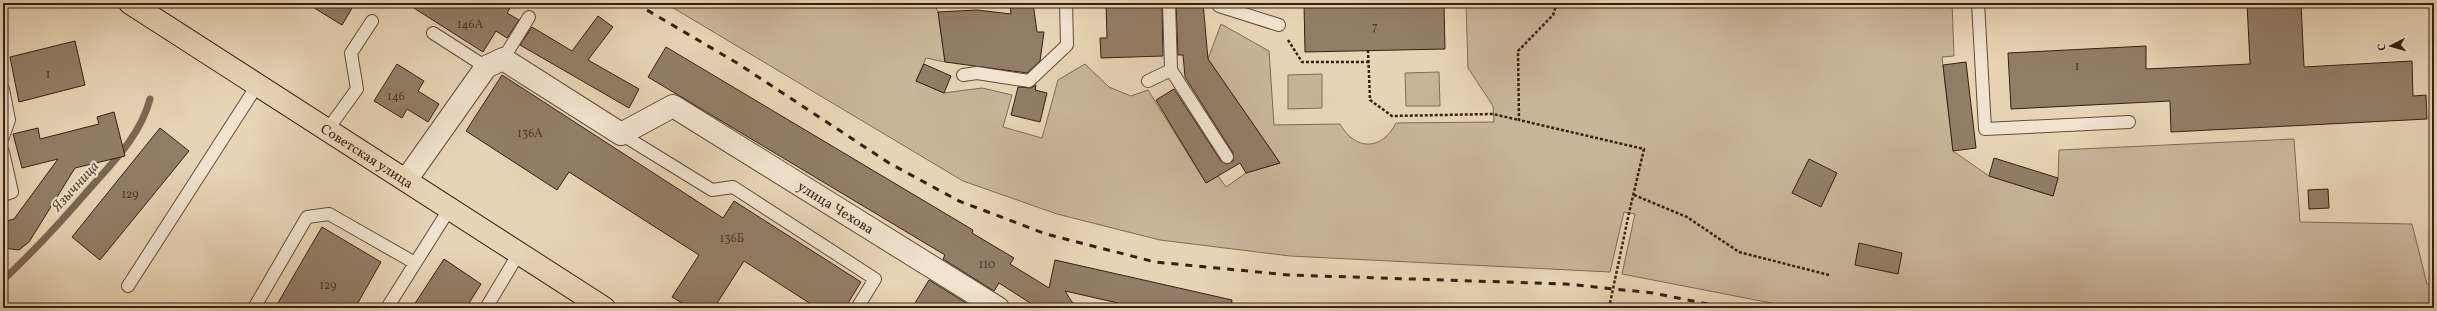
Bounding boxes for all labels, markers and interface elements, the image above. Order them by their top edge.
house number: 146А [457,17,484,33]
house number: 7 [1372,19,1378,35]
north arrow [2371,26,2411,66]
text: С [2375,43,2390,51]
house number: 1 [2075,59,2079,75]
house number: 1 [46,67,50,83]
house number: 146 [387,89,405,105]
street label: Советская улица [316,120,416,194]
house number: 136А [517,126,543,142]
water label: Язычница [47,157,105,218]
street label: улица Чехова [793,178,877,240]
house number: 129 [121,187,139,203]
house number: 136Б [720,231,744,247]
house number: 110 [979,257,995,273]
house number: 129 [319,278,337,294]

